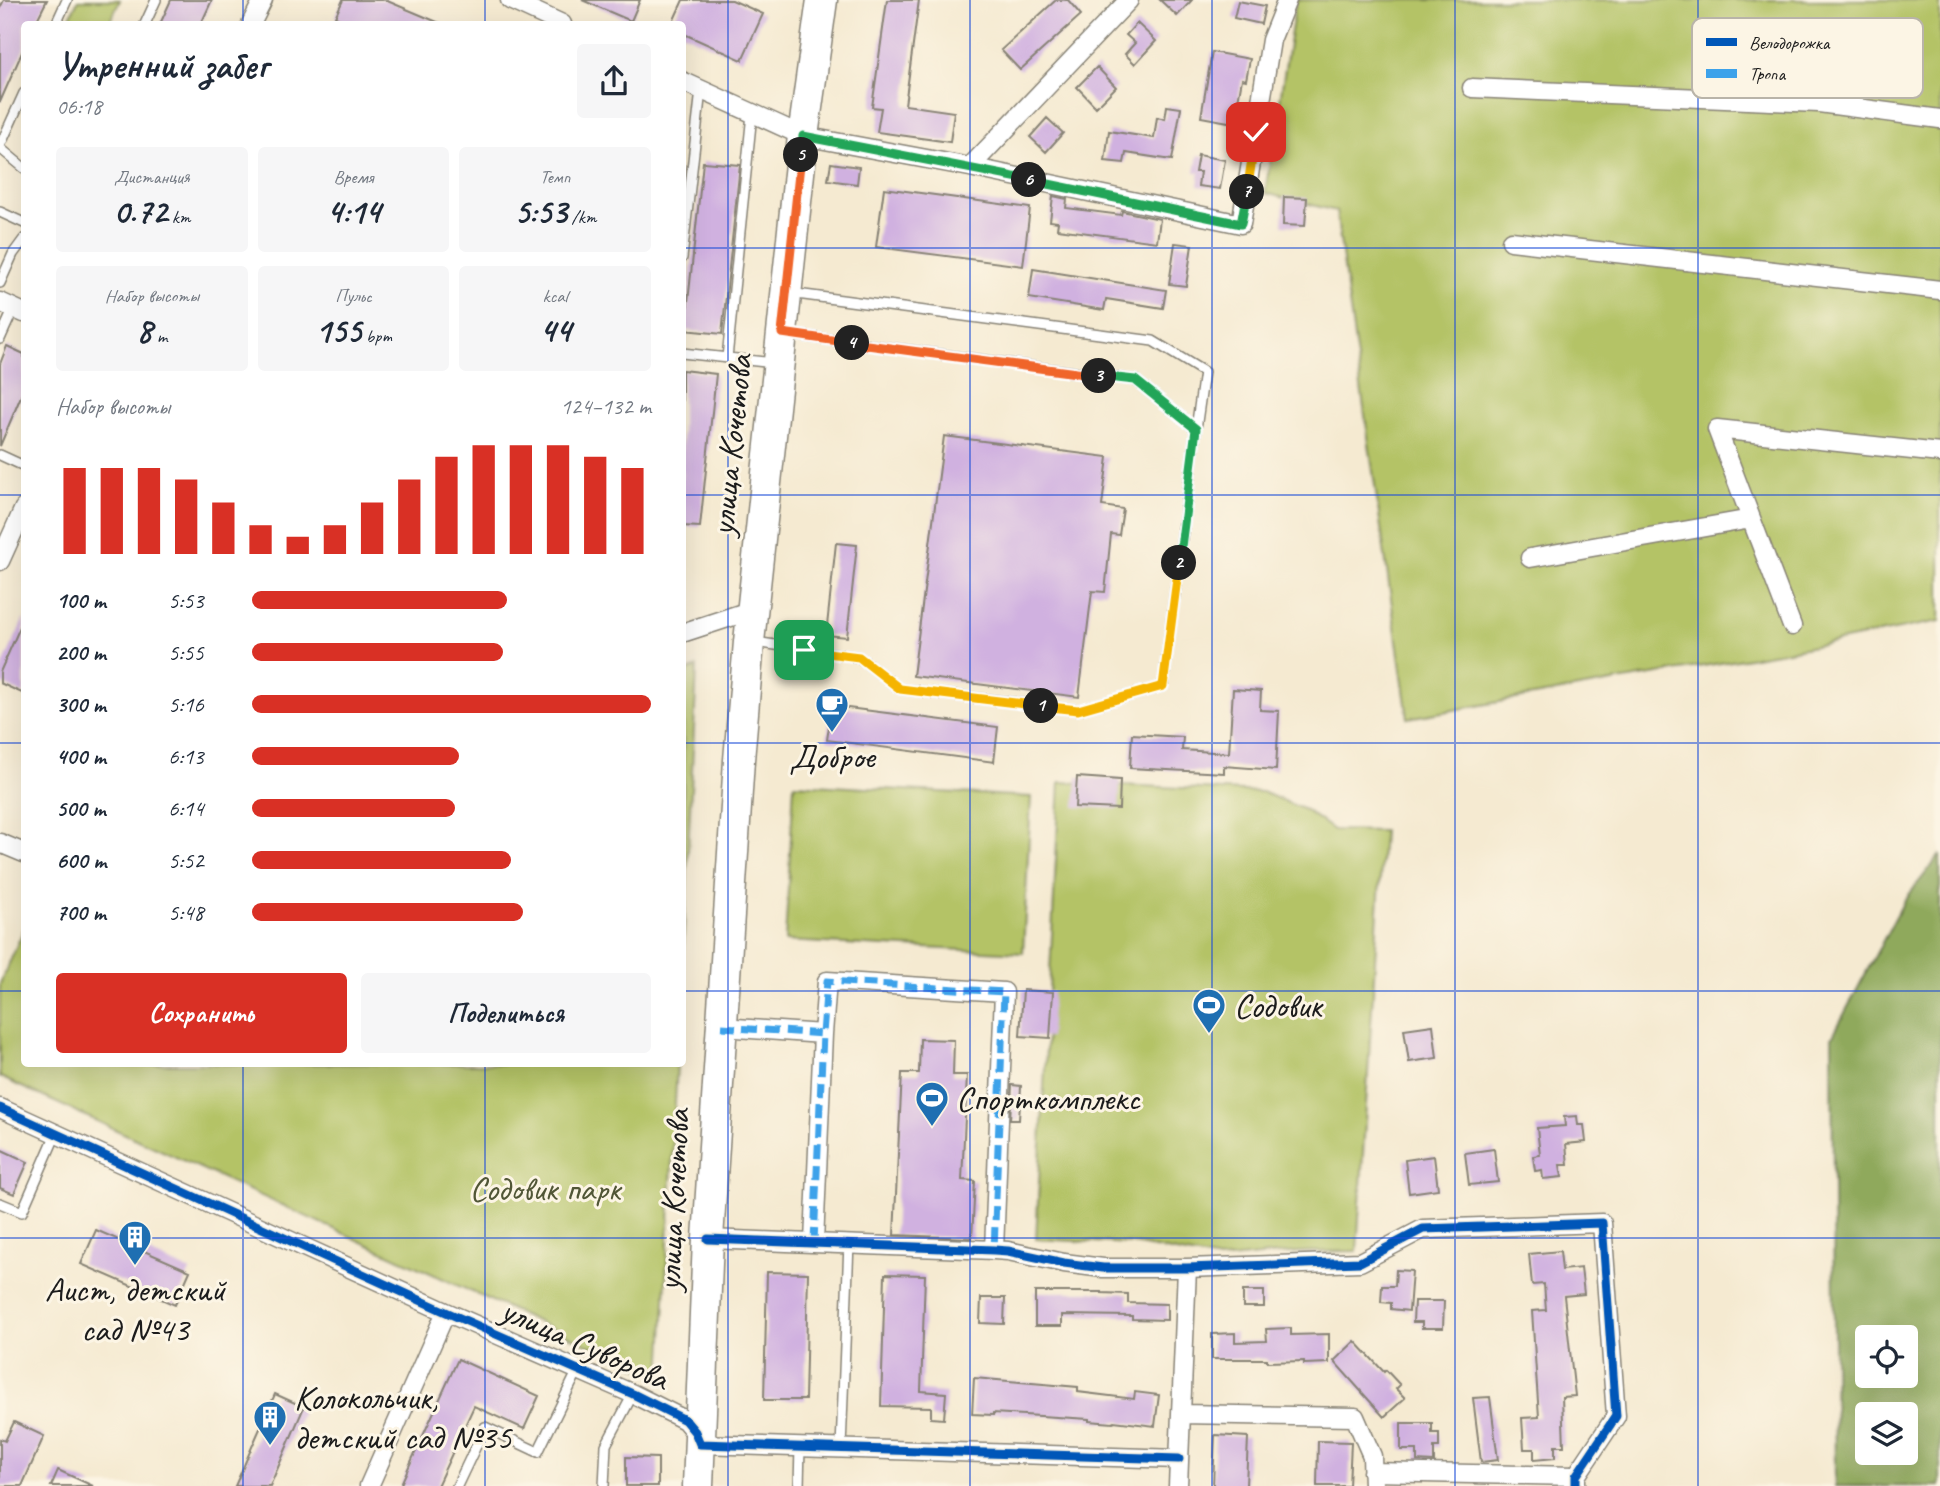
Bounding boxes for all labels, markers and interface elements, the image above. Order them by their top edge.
legend [1692,18,1923,98]
text: Велодорожка [1749,31,1831,55]
text: Утренний забег [56,42,268,89]
button: share [577,44,651,118]
text: Тропа [1749,62,1786,86]
text: 06:18 [56,92,102,121]
pin [1226,102,1286,162]
icon: check [1237,113,1275,151]
pin: 5 [784,138,818,172]
text: 5 [796,142,805,166]
pin: 6 [1012,162,1046,198]
text: Дистанция [114,165,190,189]
text: Время [333,165,374,189]
text: Темп [540,165,570,189]
text: 6 [1024,167,1033,191]
pin: 7 [1230,174,1264,210]
text: 7 [1242,179,1251,203]
text: 0.72 [113,189,167,234]
text: 4:14 [326,189,381,234]
text: 5:53 [514,189,567,234]
text: km [167,205,190,229]
text: /km [567,205,596,229]
text: Набор высоты [105,284,199,308]
text: Пульс [335,284,372,308]
text: kcal [543,284,568,308]
text: 8 [136,308,152,353]
text: 155 [315,308,361,353]
text: 44 [539,308,571,353]
text: m [152,324,167,348]
text: bpm [361,324,392,348]
pin: 4 [834,326,870,360]
text: 4 [847,330,856,354]
street label: улица Кочетова [699,349,763,540]
pin: 3 [1082,358,1116,394]
text: 3 [1094,363,1103,387]
text: Набор высоты [56,392,170,421]
text: 124–132 m [560,392,651,421]
pin: 2 [1162,546,1196,580]
text: 2 [1174,550,1183,574]
text: 100 m [56,586,106,615]
text: 5:53 [168,586,204,615]
pin [774,620,834,680]
icon: arrive [785,631,823,669]
text: 200 m [56,638,106,667]
text: 5:55 [168,638,204,667]
cafe icon: Доброе [813,685,851,734]
pin: 1 [1024,688,1058,724]
text: 300 m [56,690,106,719]
text: 5:16 [168,690,204,719]
text: 1 [1036,693,1045,717]
place label: Доброе [789,734,877,779]
text: 400 m [56,742,106,771]
text: 6:13 [168,742,204,771]
text: 500 m [56,794,105,823]
text: 6:14 [168,794,204,823]
text: 600 m [56,846,106,875]
text: 5:52 [168,846,204,875]
text: 700 m [56,898,106,927]
text: 5:48 [168,898,204,927]
button: Сохранить [56,973,347,1053]
button: Поделиться [361,973,651,1053]
place label: Содовик [1234,983,1324,1028]
sports icon: Содовик [1190,986,1228,1035]
place label: Спорткомплекс [956,1076,1141,1121]
sports icon: Спорткомплекс [913,1079,951,1128]
street label: улица Кочетова [646,1105,700,1294]
park label: Содовик парк [469,1166,623,1211]
building icon: Аист, детский сад №43 [116,1218,154,1267]
place label: Аист, детский сад №43 [45,1267,228,1352]
street label: улица Суворова [492,1286,678,1402]
map controls [1855,1325,1918,1465]
button: locate [1855,1325,1918,1388]
place label: Колокольчик, детский сад №35 [294,1375,514,1460]
building icon: Колокольчик, детский сад №35 [251,1398,289,1447]
button: layers [1855,1402,1918,1465]

